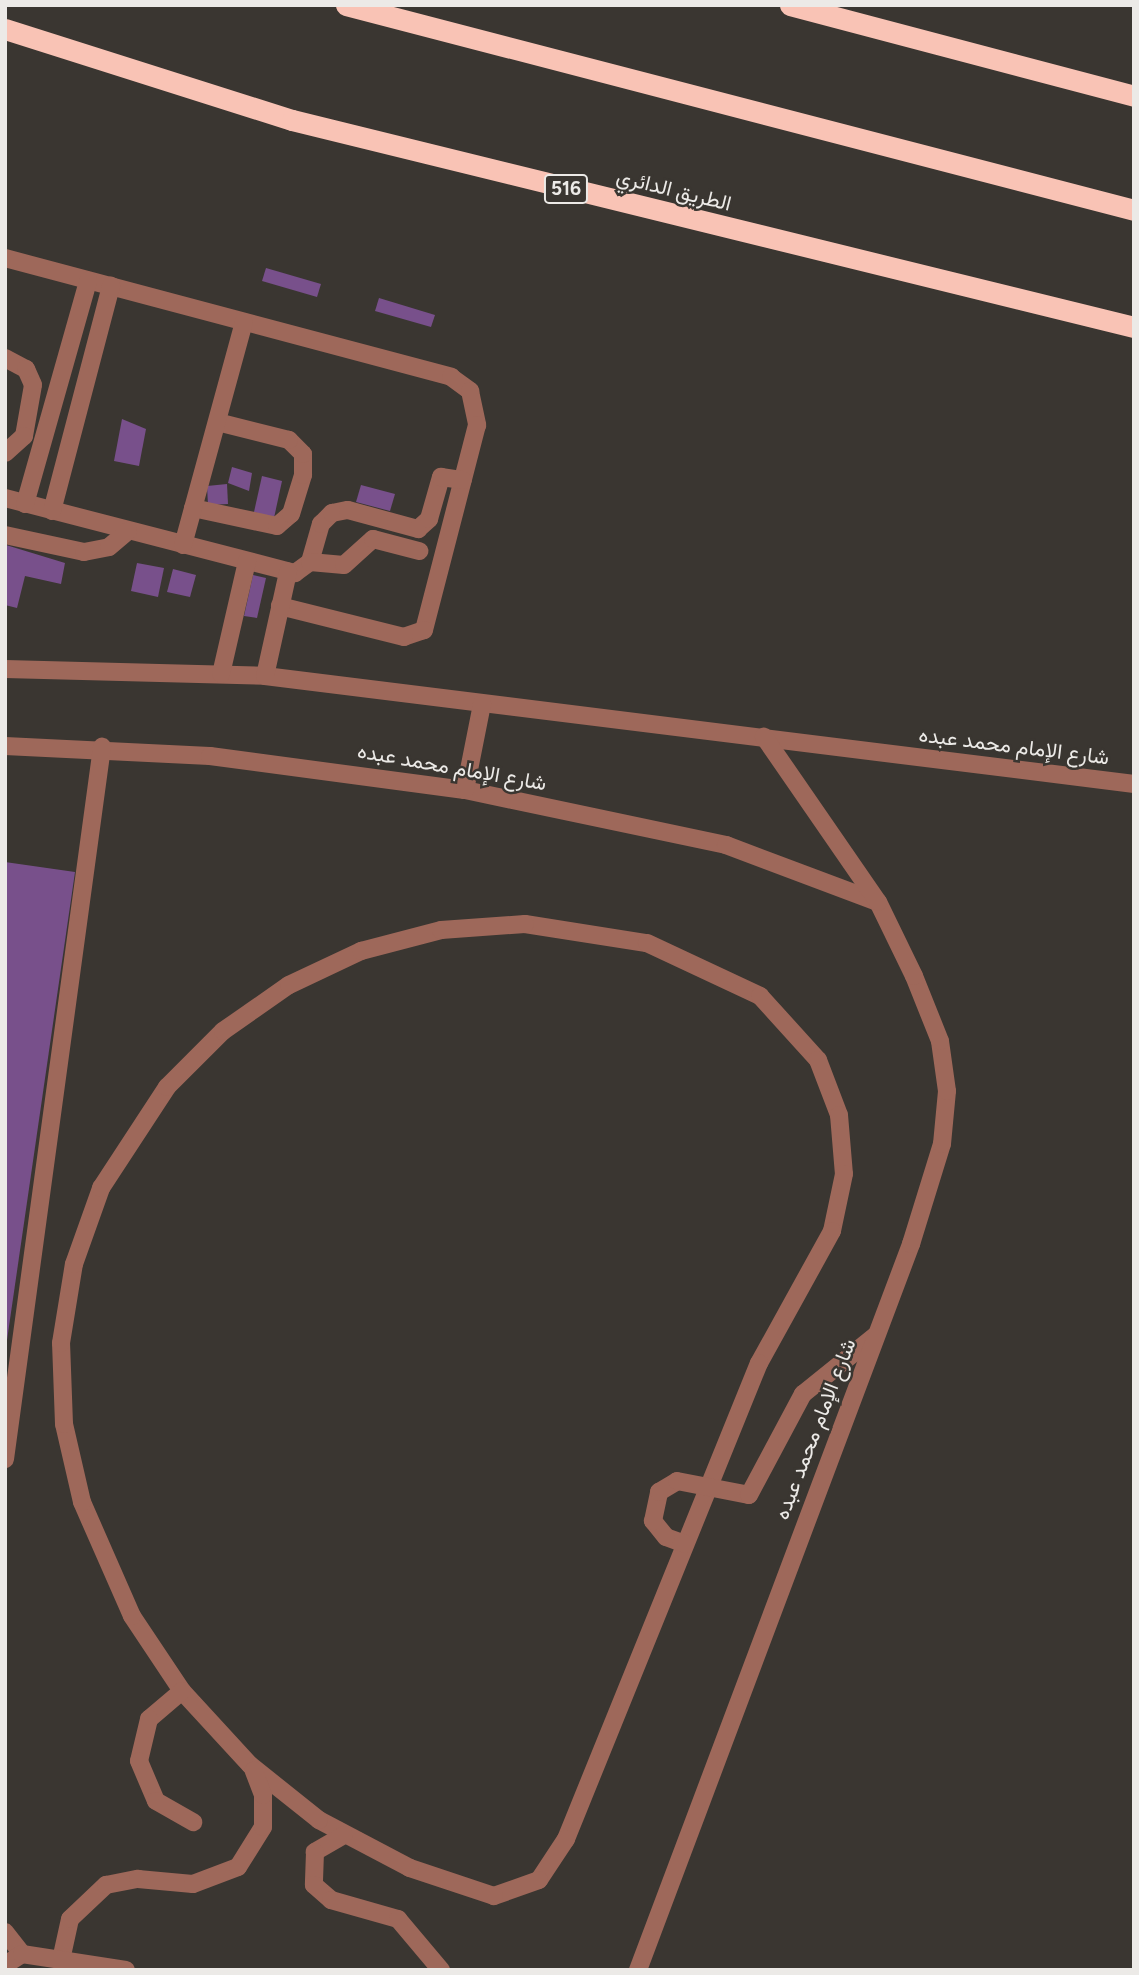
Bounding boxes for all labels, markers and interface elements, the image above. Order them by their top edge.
street label: الطريق الدائري [614,164,734,216]
road number: 516 [543,174,589,204]
street label: شارع الإمام محمد عبده [917,722,1111,770]
street label: شارع الإمام محمد عبده [355,738,549,796]
street label: شارع الإمام محمد عبده [769,1335,861,1523]

